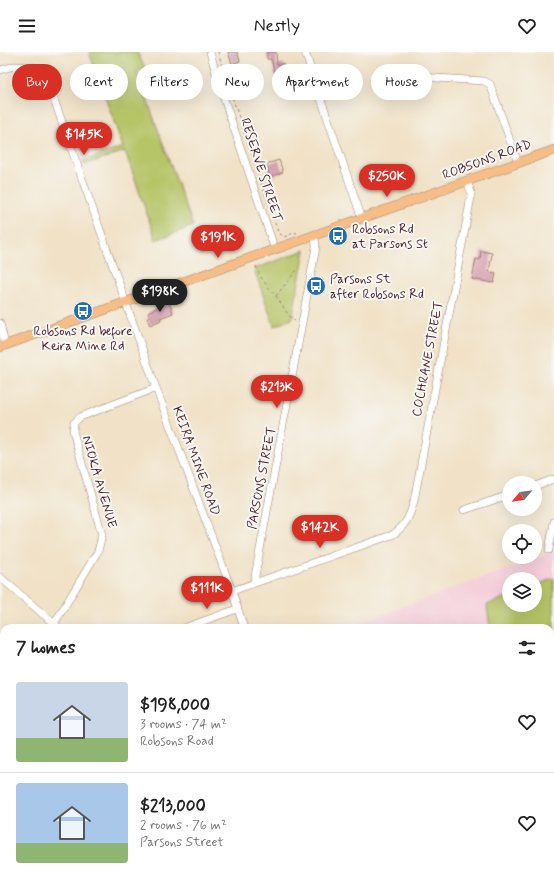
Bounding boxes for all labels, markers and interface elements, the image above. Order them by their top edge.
text: Nestly [254,14,300,38]
icon: menu [16,15,38,37]
icon: heart [516,15,538,37]
chip: Buy [12,64,62,100]
chip: Rent [70,64,128,100]
chip: Filters [136,64,203,100]
chip: New [211,64,264,100]
chip: Apartment [272,64,363,100]
chip: House [371,64,432,100]
street label: RESERVE STREET [236,116,286,225]
pin: $145K [56,122,112,156]
text: $145K [65,126,103,143]
street label: ROBSONS ROAD [440,136,534,184]
pin: $250K [359,164,415,198]
text: $250K [368,168,406,185]
place label: Robsons Rd at Parsons St [352,221,428,253]
pin: $191K [190,225,246,259]
bus stop icon: Robsons Rd at Parsons St [327,225,349,247]
text: $191K [200,229,236,246]
place label: Parsons St after Robsons Rd [330,271,424,303]
bus stop icon: Parsons St after Robsons Rd [305,275,327,297]
pin: $198K [132,279,188,313]
text: $198K [141,283,179,300]
bus stop icon: Robsons Rd before Keira Mine Rd [72,300,94,322]
street label: COCHRANE STREET [408,300,448,418]
place label: Robsons Rd before Keira Mine Rd [34,323,132,355]
pin: $213K [249,375,305,409]
text: $213K [260,379,294,396]
street label: KEIRA MINE ROAD [168,404,224,518]
street label: PARSONS STREET [244,425,280,531]
street label: NIOKA AVENUE [78,434,120,531]
north arrow [502,476,542,516]
map controls [502,476,542,612]
pin: $142K [292,515,348,549]
text: $142K [301,519,339,536]
button: locate [502,524,542,564]
button: layers [502,572,542,612]
pin: $111K [179,576,235,610]
text: $111K [190,580,224,597]
text: 7 homes [16,637,75,659]
icon: filters [516,637,538,659]
text: $198,000 [140,694,210,716]
icon: home [48,698,96,746]
icon: heart [516,711,538,733]
text: 3 rooms · 74 m² [140,716,227,733]
text: Robsons Road [140,733,214,750]
text: $213,000 [140,795,206,817]
icon: home [48,799,96,847]
icon: heart [516,812,538,834]
text: 2 rooms · 76 m² [140,817,227,834]
text: Parsons Street [140,834,224,851]

